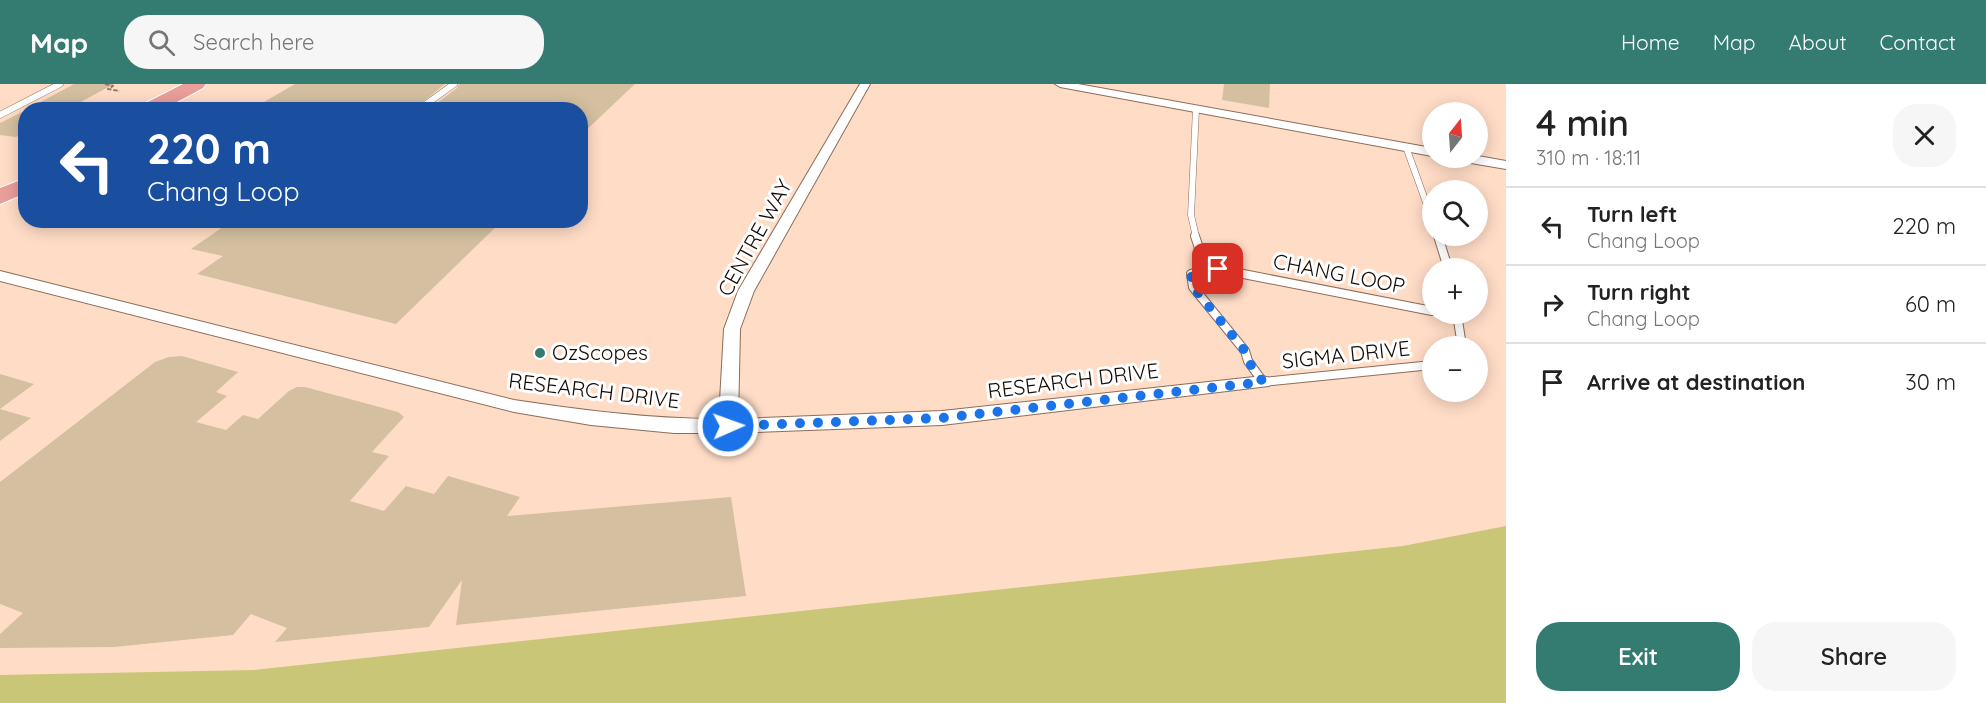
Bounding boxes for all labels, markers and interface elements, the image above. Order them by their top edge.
search box [124,15,544,69]
text: Map [30,25,88,60]
icon: search [145,26,178,59]
text: Search here [193,28,315,56]
text: Home [1621,29,1680,55]
text: Map [1713,29,1756,55]
text: About [1789,29,1847,55]
text: Contact [1880,29,1956,55]
text: 4 min [1536,100,1629,145]
north arrow [1422,102,1488,168]
map controls [1422,102,1488,402]
button: close [1893,104,1956,167]
text: 220 m [147,122,271,175]
icon: left [48,126,126,204]
text: 310 m · 18:11 [1536,145,1641,170]
text: Chang Loop [147,174,300,208]
street label: CENTRE WAY [711,174,797,300]
button: search [1422,180,1488,246]
text: Turn left [1587,200,1677,228]
icon: left [1536,210,1569,243]
text: 220 m [1892,212,1956,240]
text: Chang Loop [1587,228,1700,253]
pin [1192,243,1243,294]
street label: CHANG LOOP [1271,248,1407,299]
icon: arrive [1201,252,1234,285]
button: + [1422,258,1488,324]
text: Turn right [1587,278,1691,306]
icon: right [1536,288,1569,321]
text: 60 m [1905,290,1956,318]
text: Chang Loop [1587,306,1700,331]
street label: SIGMA DRIVE [1281,334,1411,374]
button: − [1422,336,1488,402]
place label: OzScopes [552,339,648,365]
marker: OzScopes [533,346,547,360]
street label: RESEARCH DRIVE [986,357,1160,403]
icon: arrive [1536,366,1569,399]
street label: RESEARCH DRIVE [507,367,681,413]
text: Arrive at destination [1587,368,1805,396]
text: 30 m [1905,368,1956,396]
position arrow [696,394,760,458]
button: Exit [1536,622,1740,691]
button: Share [1752,622,1956,691]

